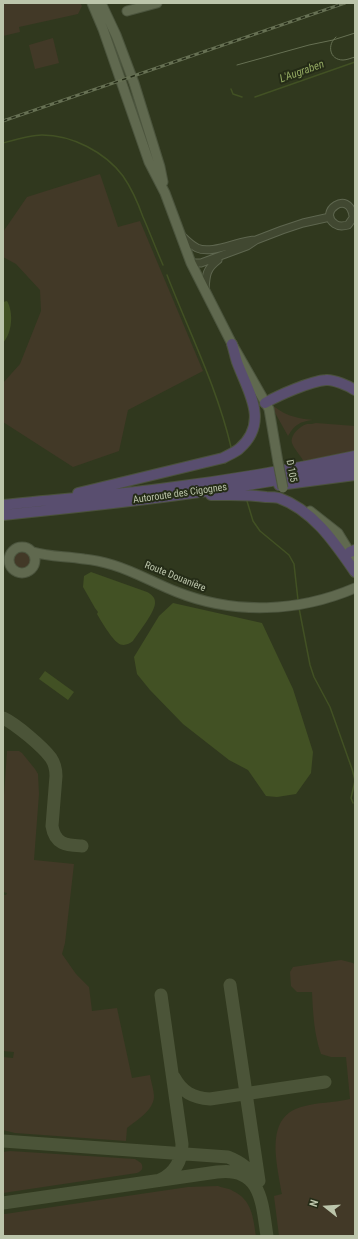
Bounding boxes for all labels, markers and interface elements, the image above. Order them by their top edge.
water label: L'Augraben [278,58,326,86]
street label: D 105 [283,459,299,483]
street label: Autoroute des Cigognes [132,481,228,507]
street label: Route Douanière [143,559,207,595]
north arrow [306,1187,346,1227]
text: N [307,1198,321,1208]

